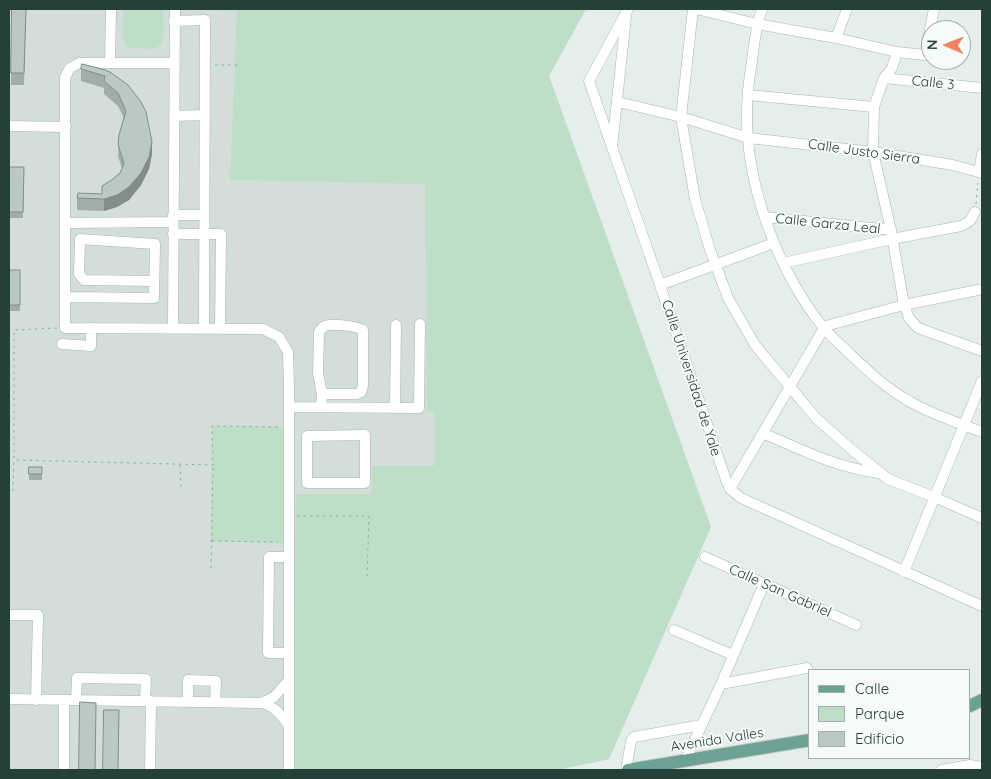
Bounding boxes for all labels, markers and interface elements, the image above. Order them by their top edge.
north arrow [921,20,971,70]
text: N [923,39,941,50]
street label: Calle 3 [911,72,955,94]
street label: Calle Justo Sierra [807,136,921,168]
street label: Calle Garza Leal [775,210,881,238]
street label: Calle Universidad de Yale [658,298,724,458]
street label: Calle San Gabriel [726,561,834,621]
legend [808,669,971,759]
text: Calle [855,679,889,698]
text: Parque [855,704,905,723]
street label: Avenida Valles [669,724,765,756]
text: Edificio [855,729,904,748]

